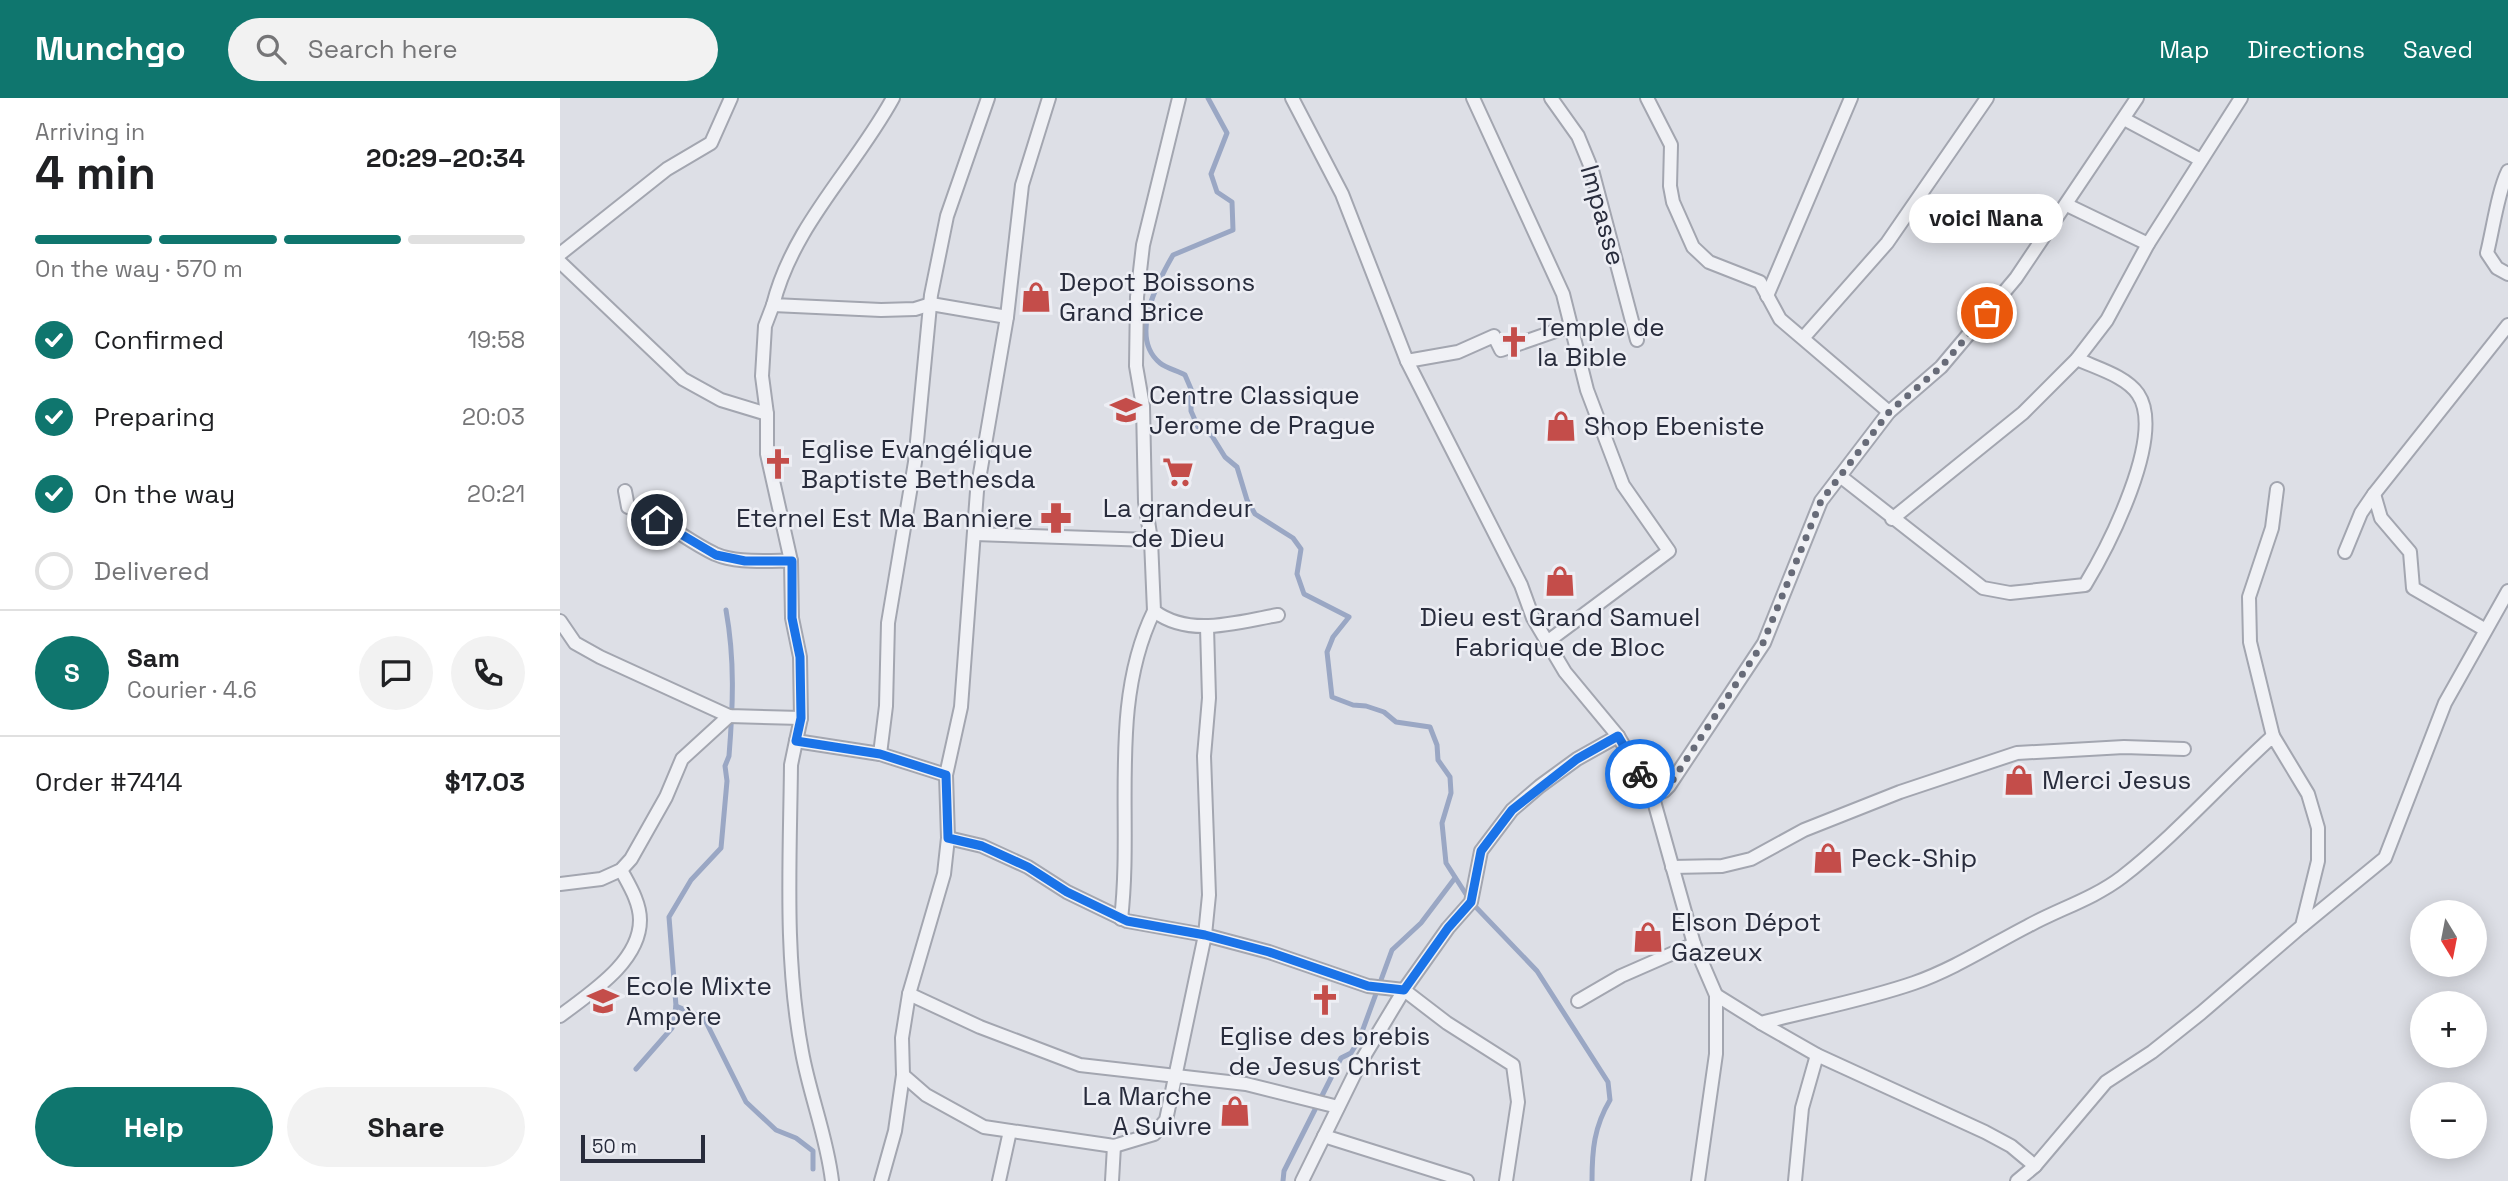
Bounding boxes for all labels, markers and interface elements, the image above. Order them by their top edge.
search box [228,18,718,81]
text: Munchgo [35,28,186,70]
icon: search [252,30,290,68]
text: Search here [308,32,458,66]
text: Map [2159,34,2209,65]
text: Directions [2247,34,2365,65]
text: Saved [2403,34,2473,65]
text: Arriving in [35,117,145,147]
text: 20:29–20:34 [366,141,525,175]
text: 4 min [35,144,156,202]
street label: Impasse [1572,161,1634,269]
callout: voici Nana [1910,194,2064,243]
text: voici Nana [1929,203,2043,233]
text: On the way · 570 m [35,254,243,284]
place label: Depot Boissons Grand Brice [1059,265,1255,329]
shop icon: Depot Boissons Grand Brice [1019,280,1053,314]
pin [1957,283,2017,343]
icon: bag [1968,294,2006,332]
place label: Temple de la Bible [1537,310,1665,374]
icon: check [35,321,73,359]
text: Confirmed [94,323,224,357]
text: 19:58 [467,325,525,355]
church icon: Temple de la Bible [1497,325,1531,359]
place label: Centre Classique Jerome de Prague [1149,378,1375,442]
school or university icon: Centre Classique Jerome de Prague [1109,393,1143,427]
icon: check [35,398,73,436]
text: Preparing [94,400,215,434]
text: 20:03 [462,402,525,432]
shop icon: Shop Ebeniste [1544,409,1578,443]
place label: Shop Ebeniste [1584,409,1765,443]
place label: Eglise Evangélique Baptiste Bethesda [801,432,1035,496]
church icon: Eglise Evangélique Baptiste Bethesda [761,447,795,481]
supermarket icon: La grandeur de Dieu [1161,455,1195,489]
icon: check [35,475,73,513]
text: On the way [94,477,235,511]
text: 20:21 [467,479,525,509]
pin [627,490,687,550]
place label: La grandeur de Dieu [1103,491,1253,555]
icon: home [638,501,676,539]
place label: Eternel Est Ma Banniere [736,501,1033,535]
pharmacy icon: Eternel Est Ma Banniere [1039,501,1073,535]
text: Delivered [94,554,210,588]
shop icon: Dieu est Grand Samuel Fabrique de Bloc [1543,564,1577,598]
place label: Dieu est Grand Samuel Fabrique de Bloc [1420,600,1700,664]
button: chat [359,636,433,710]
button: phone [451,636,525,710]
text: Sam [127,641,180,675]
text: S [64,656,80,690]
text: Courier · 4.6 [127,675,257,705]
courier [1605,739,1675,809]
icon: bike [1621,755,1659,793]
shop icon: Merci Jesus [2002,763,2036,797]
place label: Merci Jesus [2042,763,2191,797]
text: Order #7414 [35,765,183,799]
text: $17.03 [445,765,525,799]
shop icon: Peck-Ship [1811,841,1845,875]
place label: Peck-Ship [1851,841,1977,875]
north arrow [2410,900,2487,976]
map controls [2410,900,2487,1159]
place label: Elson Dépot Gazeux [1671,905,1821,969]
shop icon: Elson Dépot Gazeux [1631,920,1665,954]
place label: Ecole Mixte Ampère [626,969,772,1033]
church icon: Eglise des brebis de Jesus Christ [1308,983,1342,1017]
school or university icon: Ecole Mixte Ampère [586,984,620,1018]
button: + [2410,991,2487,1068]
place label: Eglise des brebis de Jesus Christ [1220,1019,1430,1083]
place label: La Marche A Suivre [1083,1079,1212,1143]
button: − [2410,1082,2487,1159]
button: Help [35,1087,273,1167]
button: Share [287,1087,525,1167]
shop icon: La Marche A Suivre [1218,1094,1252,1128]
scale bar [581,1132,705,1164]
text: 50 m [592,1134,637,1159]

